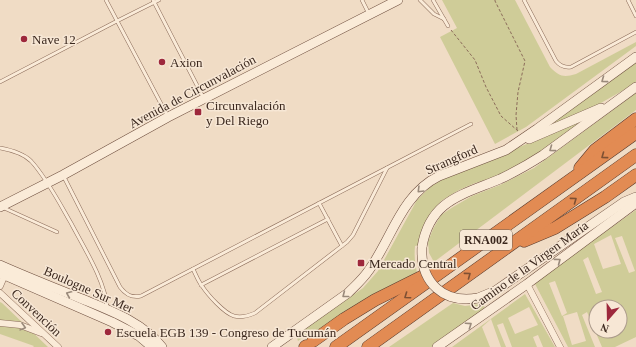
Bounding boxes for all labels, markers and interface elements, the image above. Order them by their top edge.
place label: Nave 12 [32,32,76,47]
marker: Nave 12 [19,34,29,44]
street label: Avenida de Circunvalación [126,51,259,131]
place label: Axion [170,55,203,70]
marker: Axion [157,57,167,67]
one-way arrow [602,75,609,82]
place label: Circunvalación y Del Riego [206,98,286,128]
marker: Circunvalación y Del Riego [193,107,203,117]
street label: Strangford [423,141,480,178]
one-way arrow [549,144,556,151]
one-way arrow [602,151,609,158]
one-way arrow [417,185,425,193]
one-way arrow [569,198,576,205]
street label: Camino de la Virgen María [468,218,591,313]
road number: RNA002 [460,230,512,250]
place label: Mercado Central [369,256,457,271]
marker: Mercado Central [356,258,366,268]
one-way arrow [554,258,561,265]
street label: Boulogne Sur Mer [42,263,137,316]
one-way arrow [464,272,471,280]
street label: Convención [9,285,65,340]
one-way arrow [65,290,72,298]
one-way arrow [343,290,350,297]
one-way arrow [405,291,412,298]
north arrow [588,299,628,339]
text: N [599,321,610,335]
one-way arrow [19,322,26,330]
one-way arrow [465,322,472,330]
place label: Escuela EGB 139 - Congreso de Tucumán [116,325,337,340]
marker: Escuela EGB 139 - Congreso de Tucumán [103,327,113,337]

